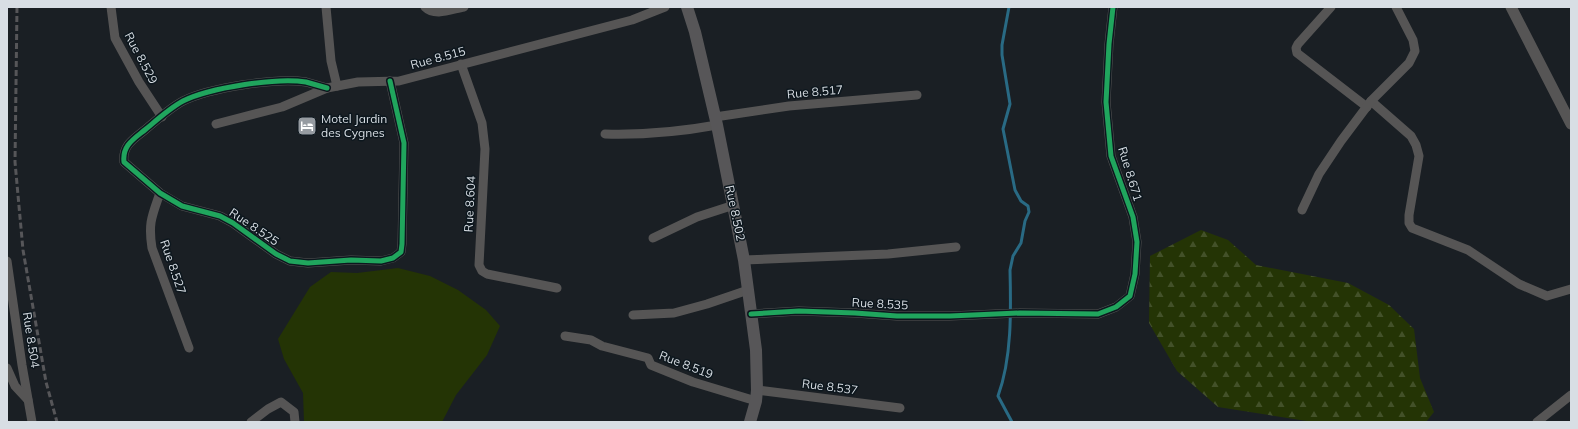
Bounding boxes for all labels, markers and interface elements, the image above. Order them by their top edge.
street label: Rue 8.529 [122,29,161,86]
street label: Rue 8.515 [409,43,467,72]
street label: Rue 8.517 [786,82,844,101]
place label: Motel Jardin des Cygnes [321,111,387,140]
hotel icon: Motel Jardin des Cygnes [296,115,318,137]
street label: Rue 8.671 [1115,145,1146,203]
street label: Rue 8.604 [461,175,478,233]
street label: Rue 8.502 [722,184,749,242]
street label: Rue 8.525 [227,205,282,249]
street label: Rue 8.527 [157,238,190,296]
street label: Rue 8.535 [851,295,909,312]
street label: Rue 8.504 [20,311,43,369]
street label: Rue 8.519 [657,347,715,382]
street label: Rue 8.537 [801,376,859,397]

